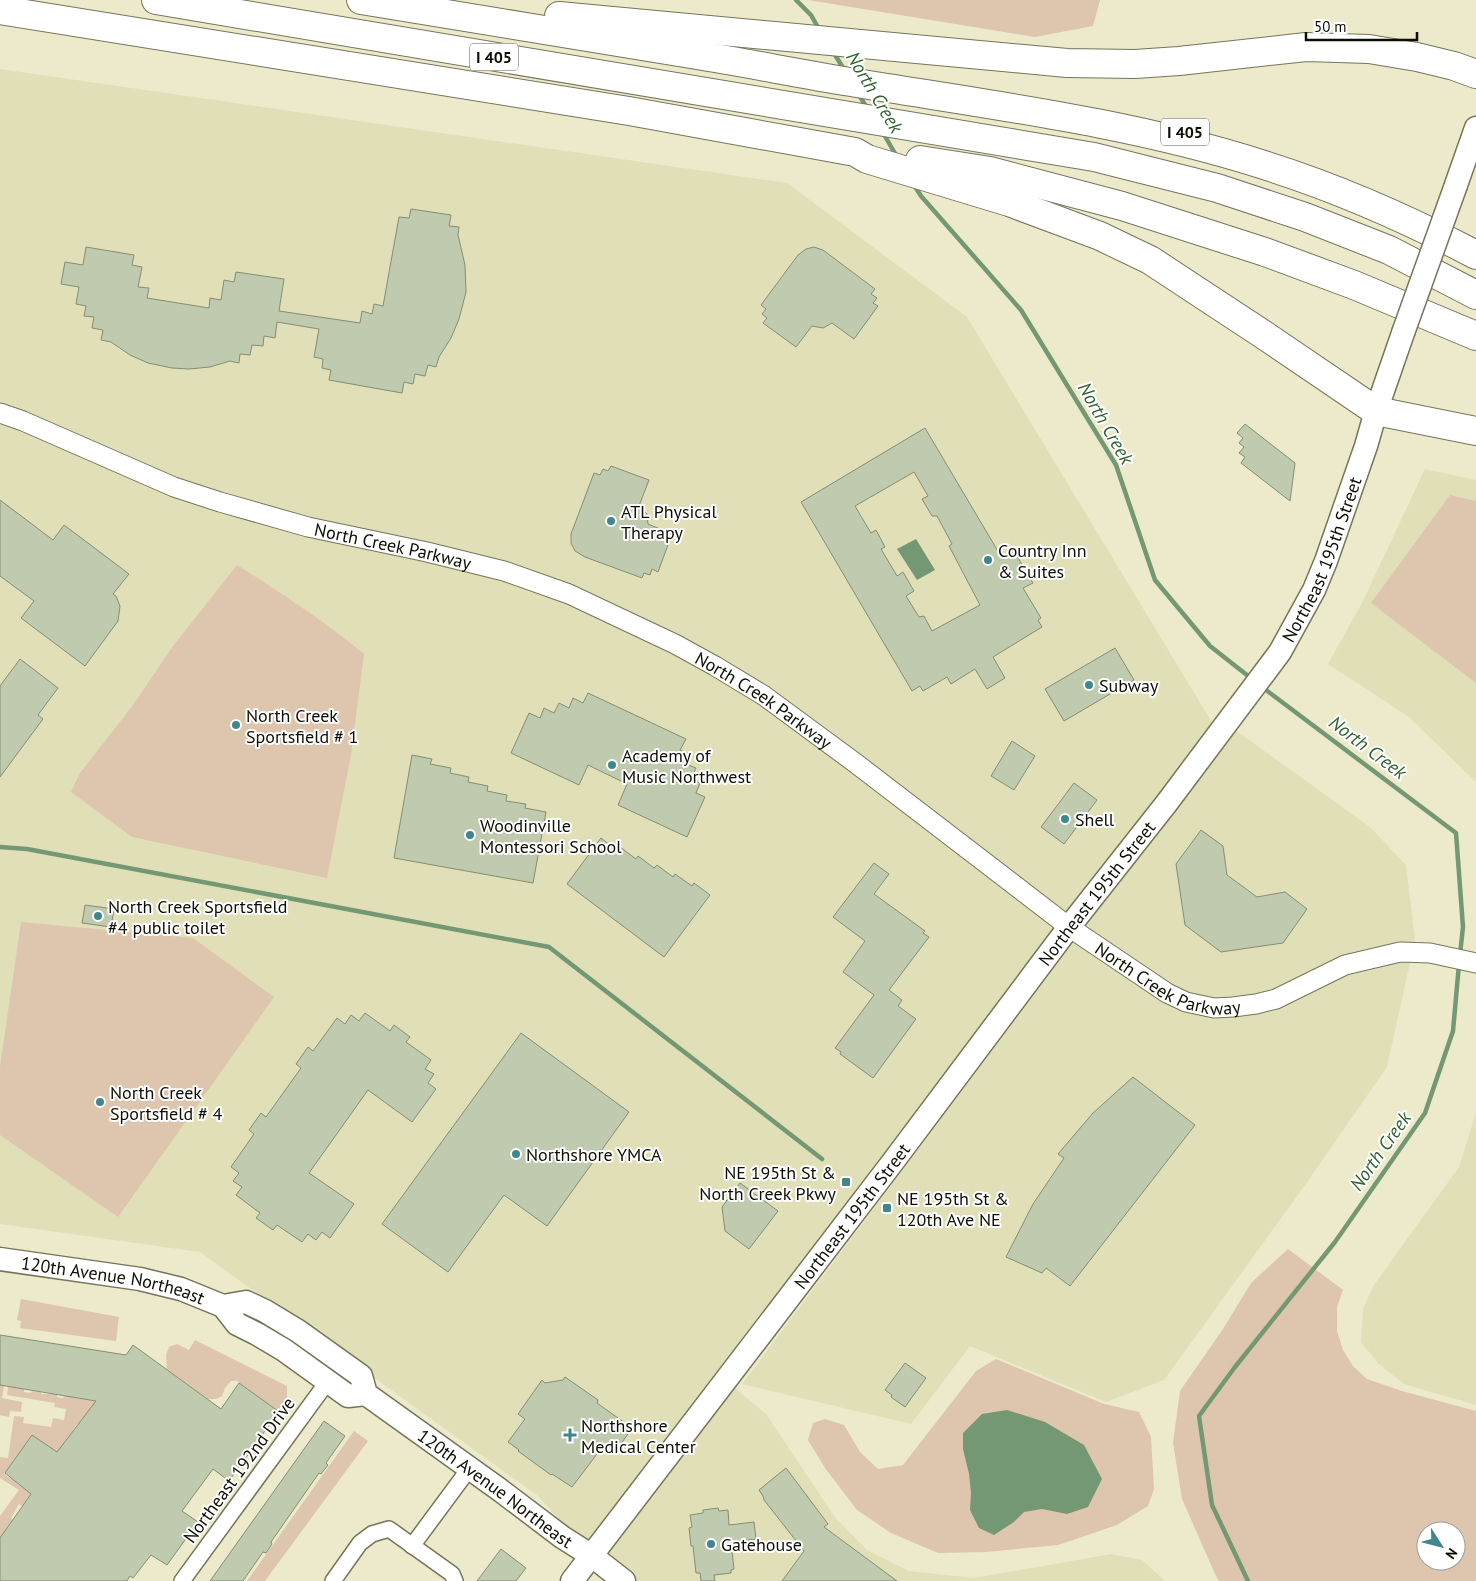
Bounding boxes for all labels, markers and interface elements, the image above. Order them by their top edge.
scale bar [1306,10,1417,42]
text: 50 m [1314,17,1347,36]
road number: I 405 [470,44,518,70]
water label: North Creek [841,47,909,138]
road number: I 405 [1161,118,1209,146]
water label: North Creek [1073,378,1140,470]
street label: Northeast 195th Street [1276,474,1366,646]
place label: ATL Physical Therapy [621,500,717,544]
marker: ATL Physical Therapy [605,515,617,527]
street label: North Creek Parkway [312,517,474,574]
place label: Country Inn & Suites [998,539,1087,583]
marker: Country Inn & Suites [982,554,994,566]
street label: North Creek Parkway [691,646,837,754]
place label: Subway [1099,674,1159,697]
marker: Subway [1083,679,1095,691]
place label: North Creek Sportsfield # 1 [246,704,358,748]
water label: North Creek [1324,710,1413,785]
marker: North Creek Sportsfield # 1 [230,719,242,731]
place label: Academy of Music Northwest [622,744,751,788]
marker: Academy of Music Northwest [606,759,618,771]
place label: Shell [1075,808,1115,831]
marker: Shell [1059,813,1071,825]
place label: Woodinville Montessori School [480,814,622,858]
street label: Northeast 195th Street [1033,816,1160,970]
marker: Woodinville Montessori School [464,829,476,841]
place label: North Creek Sportsfield #4 public toilet [108,895,287,939]
marker: North Creek Sportsfield #4 public toilet [92,910,104,922]
street label: North Creek Parkway [1091,937,1242,1020]
place label: North Creek Sportsfield # 4 [110,1081,223,1125]
marker: North Creek Sportsfield # 4 [94,1096,106,1108]
water label: North Creek [1344,1106,1417,1195]
street label: Northeast 195th Street [789,1138,915,1293]
place label: Northshore YMCA [526,1143,662,1166]
marker: Northshore YMCA [510,1148,522,1160]
place label: NE 195th St & North Creek Pkwy [699,1161,837,1205]
marker: NE 195th St & North Creek Pkwy [840,1176,852,1188]
place label: NE 195th St & 120th Ave NE [897,1187,1009,1231]
marker: NE 195th St & 120th Ave NE [881,1202,893,1214]
street label: 120th Avenue Northeast [20,1251,208,1309]
street label: Northeast 192nd Drive [178,1392,300,1548]
place label: Northshore Medical Center [581,1414,696,1458]
street label: 120th Avenue Northeast [413,1423,577,1552]
marker: Northshore Medical Center [563,1428,577,1442]
north arrow [1416,1521,1466,1571]
place label: Gatehouse [721,1533,802,1556]
marker: Gatehouse [705,1538,717,1550]
text: N [1442,1545,1462,1563]

